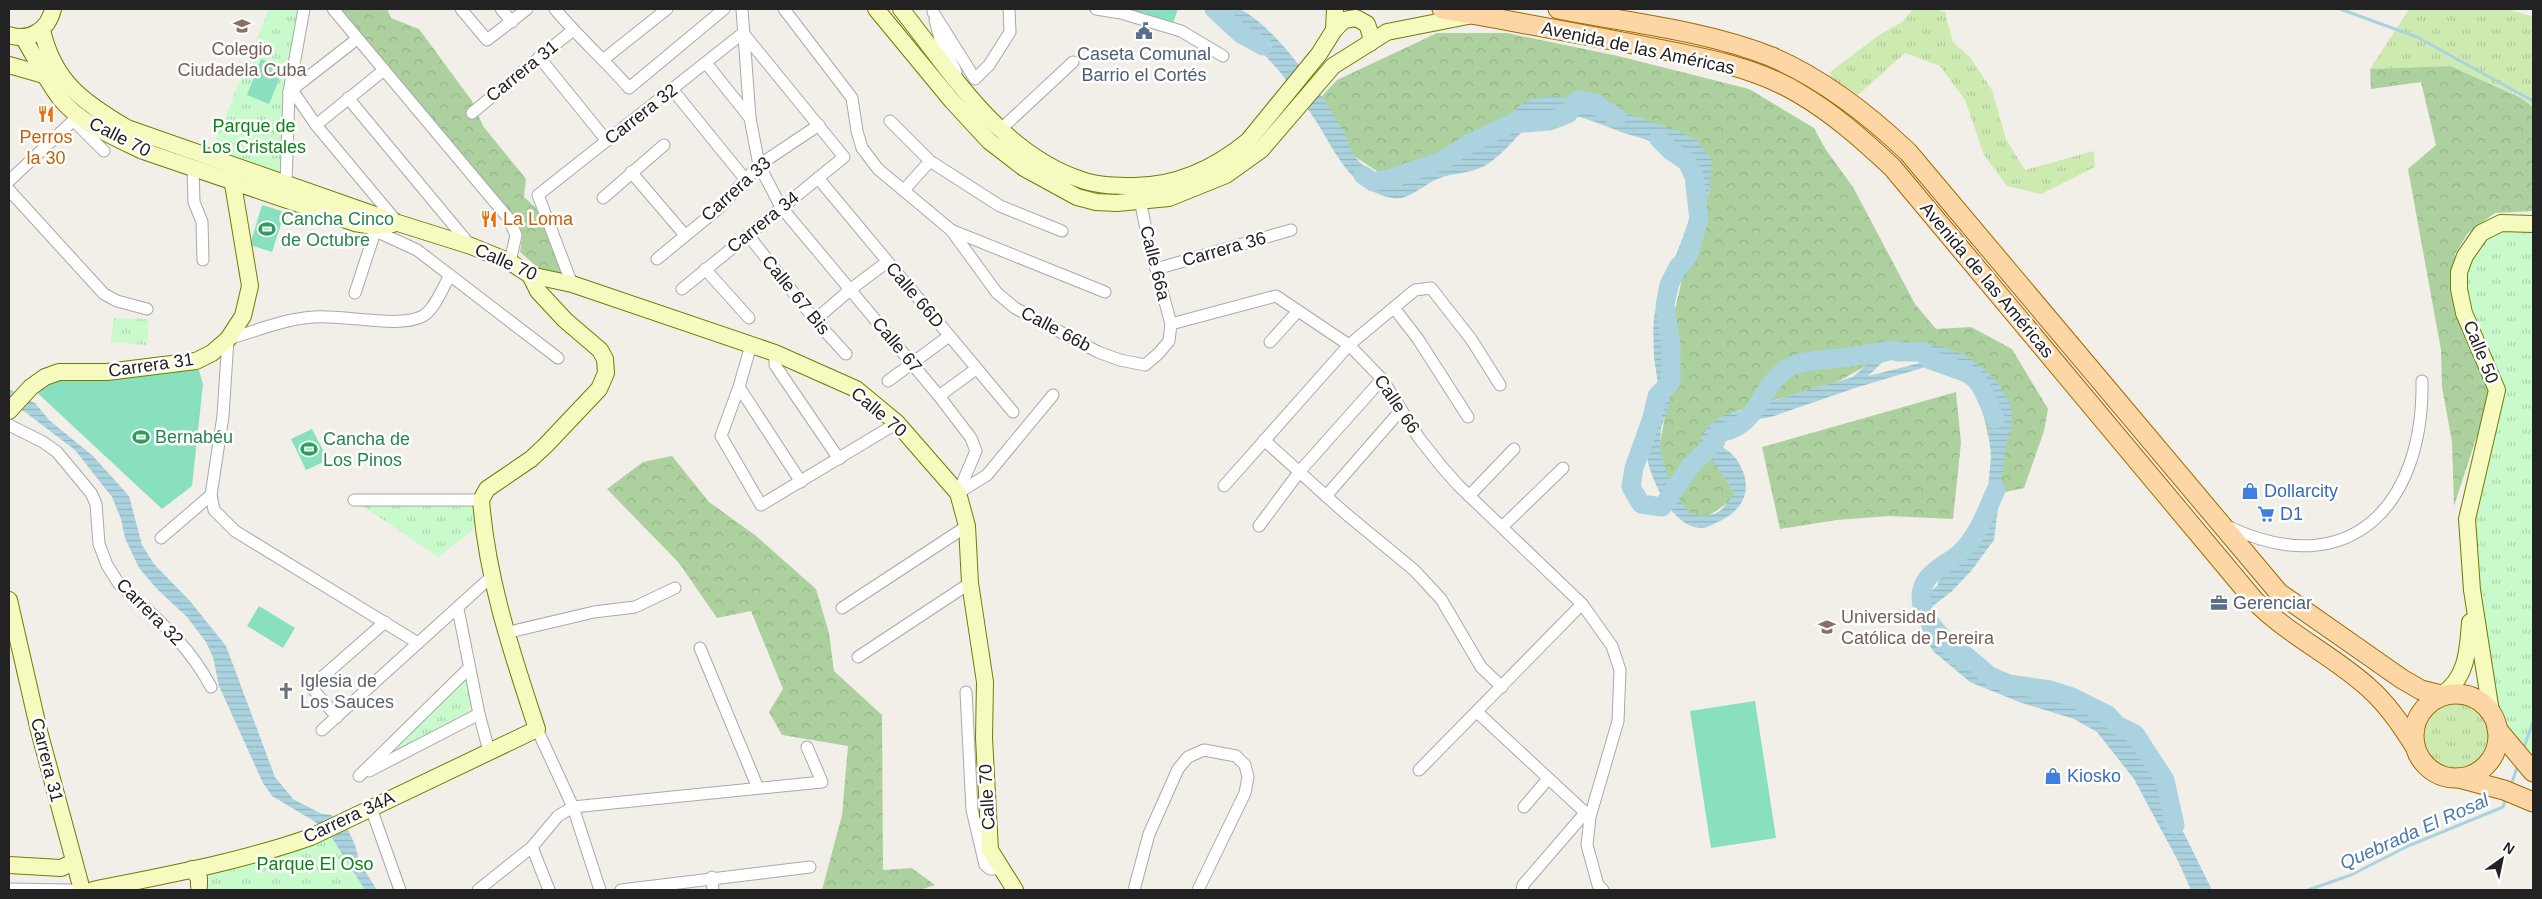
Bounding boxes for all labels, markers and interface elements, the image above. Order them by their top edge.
school or university icon: Colegio Ciudadela Cuba [232,16,252,36]
street label: Avenida de las Américas [1540,18,1736,78]
public building icon: Caseta Comunal Barrio el Cortés [1134,21,1154,41]
street label: Carrera 31 [482,36,562,106]
place label: Colegio Ciudadela Cuba [177,39,308,80]
place label: Caseta Comunal Barrio el Cortés [1077,44,1211,85]
street label: Carrera 32 [601,80,681,148]
restaurant icon: Perros la 30 [36,104,56,124]
street label: Calle 70 [86,113,154,161]
park label: Parque de Los Cristales [202,116,306,157]
place label: Perros la 30 [19,127,73,168]
street label: Carrera 33 [697,153,775,225]
street label: Carrera 34 [723,187,803,257]
street label: Avenida de las Américas [1916,198,2058,362]
place label: Cancha Cinco de Octubre [281,209,394,250]
restaurant icon: La Loma [479,209,499,229]
place label: La Loma [503,209,574,229]
sports icon: Cancha Cinco de Octubre [257,219,277,239]
street label: Calle 66a [1136,224,1174,303]
street label: Carrera 36 [1180,228,1268,270]
street label: Calle 70 [472,239,540,285]
street label: Calle 67 Bis [758,251,834,339]
street label: Calle 66D [882,258,948,332]
street label: Calle 66b [1018,302,1094,356]
street label: Calle 67 [868,313,926,377]
street label: Calle 50 [2459,318,2503,386]
street label: Carrera 31 [107,349,195,381]
street label: Calle 66 [1370,371,1424,437]
street label: Calle 70 [847,383,911,441]
sports icon: Bernabéu [131,427,151,447]
place label: Bernabéu [155,427,233,447]
place label: Cancha de Los Pinos [323,429,410,470]
sports icon: Cancha de Los Pinos [299,439,319,459]
shop icon: Dollarcity [2240,481,2260,501]
place label: Dollarcity [2264,481,2338,501]
supermarket icon: D1 [2256,504,2276,524]
place label: D1 [2280,504,2303,524]
street label: Carrera 32 [113,575,187,649]
office icon: Gerenciar [2209,593,2229,613]
place label: Gerenciar [2233,593,2312,613]
place label: Universidad Católica de Pereira [1841,607,1995,648]
school or university icon: Universidad Católica de Pereira [1817,617,1837,637]
place label: Iglesia de Los Sauces [300,671,394,712]
church icon: Iglesia de Los Sauces [276,681,296,701]
street label: Carrera 31 [27,716,67,804]
street label: Calle 70 [975,763,999,831]
shop icon: Kiosko [2043,766,2063,786]
place label: Kiosko [2067,766,2121,786]
street label: Carrera 34A [300,787,398,847]
water label: Quebrada El Rosal [2337,789,2493,874]
north arrow [2477,834,2527,884]
text: N [2500,839,2518,858]
park label: Parque El Oso [256,854,374,874]

